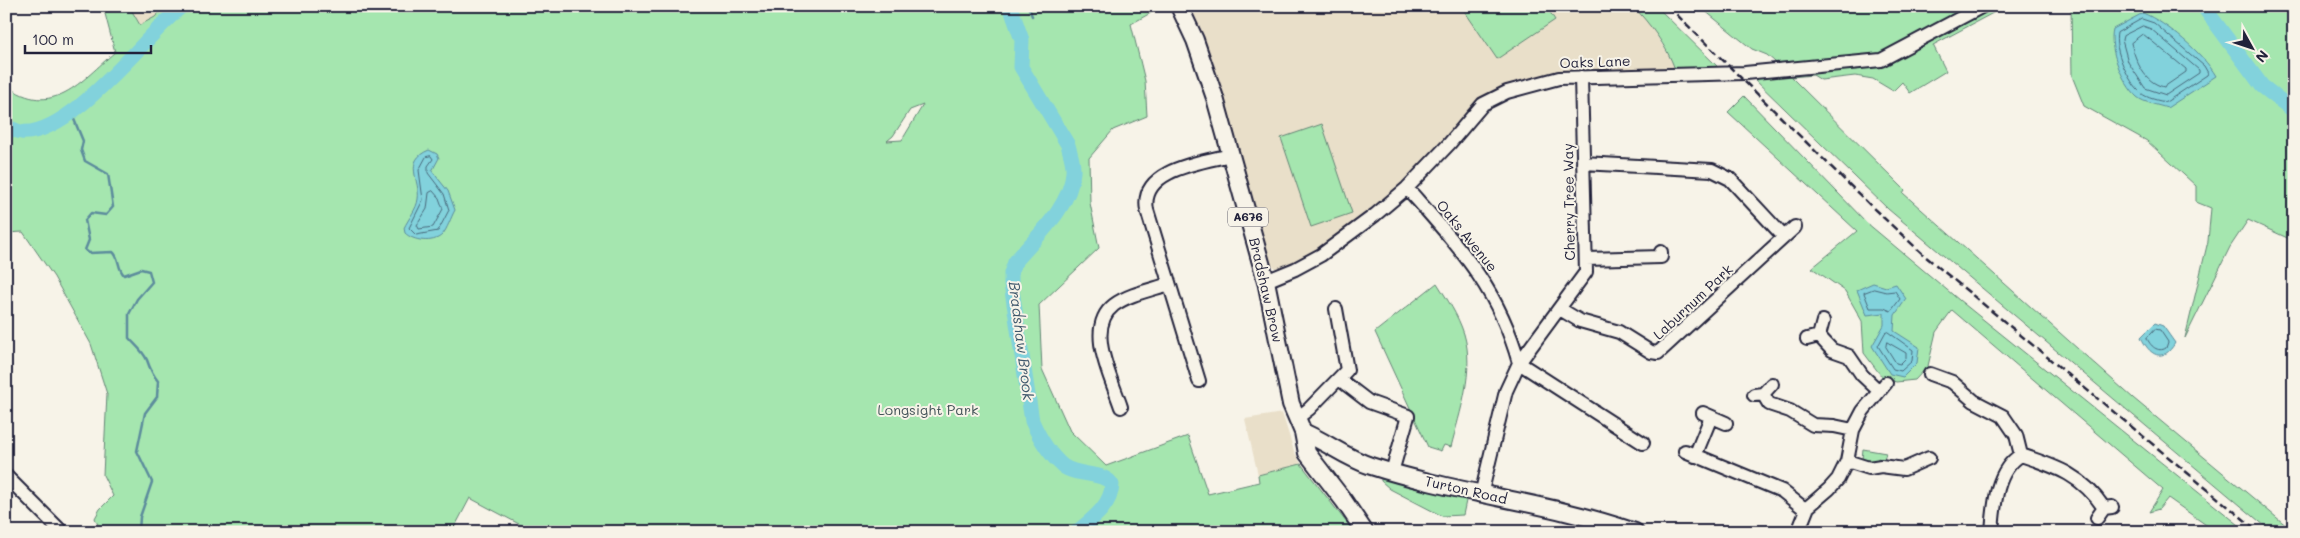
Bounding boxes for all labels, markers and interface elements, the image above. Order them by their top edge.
scale bar [25,22,151,54]
north arrow [2228,22,2278,72]
text: 100 m [32,29,74,49]
text: N [2252,46,2273,67]
street label: Oaks Lane [1559,51,1631,72]
street label: Cherry Tree Way [1558,143,1579,261]
street label: Oaks Avenue [1433,196,1502,275]
road number: A676 [1228,208,1268,226]
street label: Bradshaw Brow [1245,236,1288,344]
street label: Laburnum Park [1649,260,1737,344]
water label: Bradshaw Brook [1005,280,1039,403]
park label: Longsight Park [877,400,979,419]
street label: Turton Road [1423,471,1509,508]

